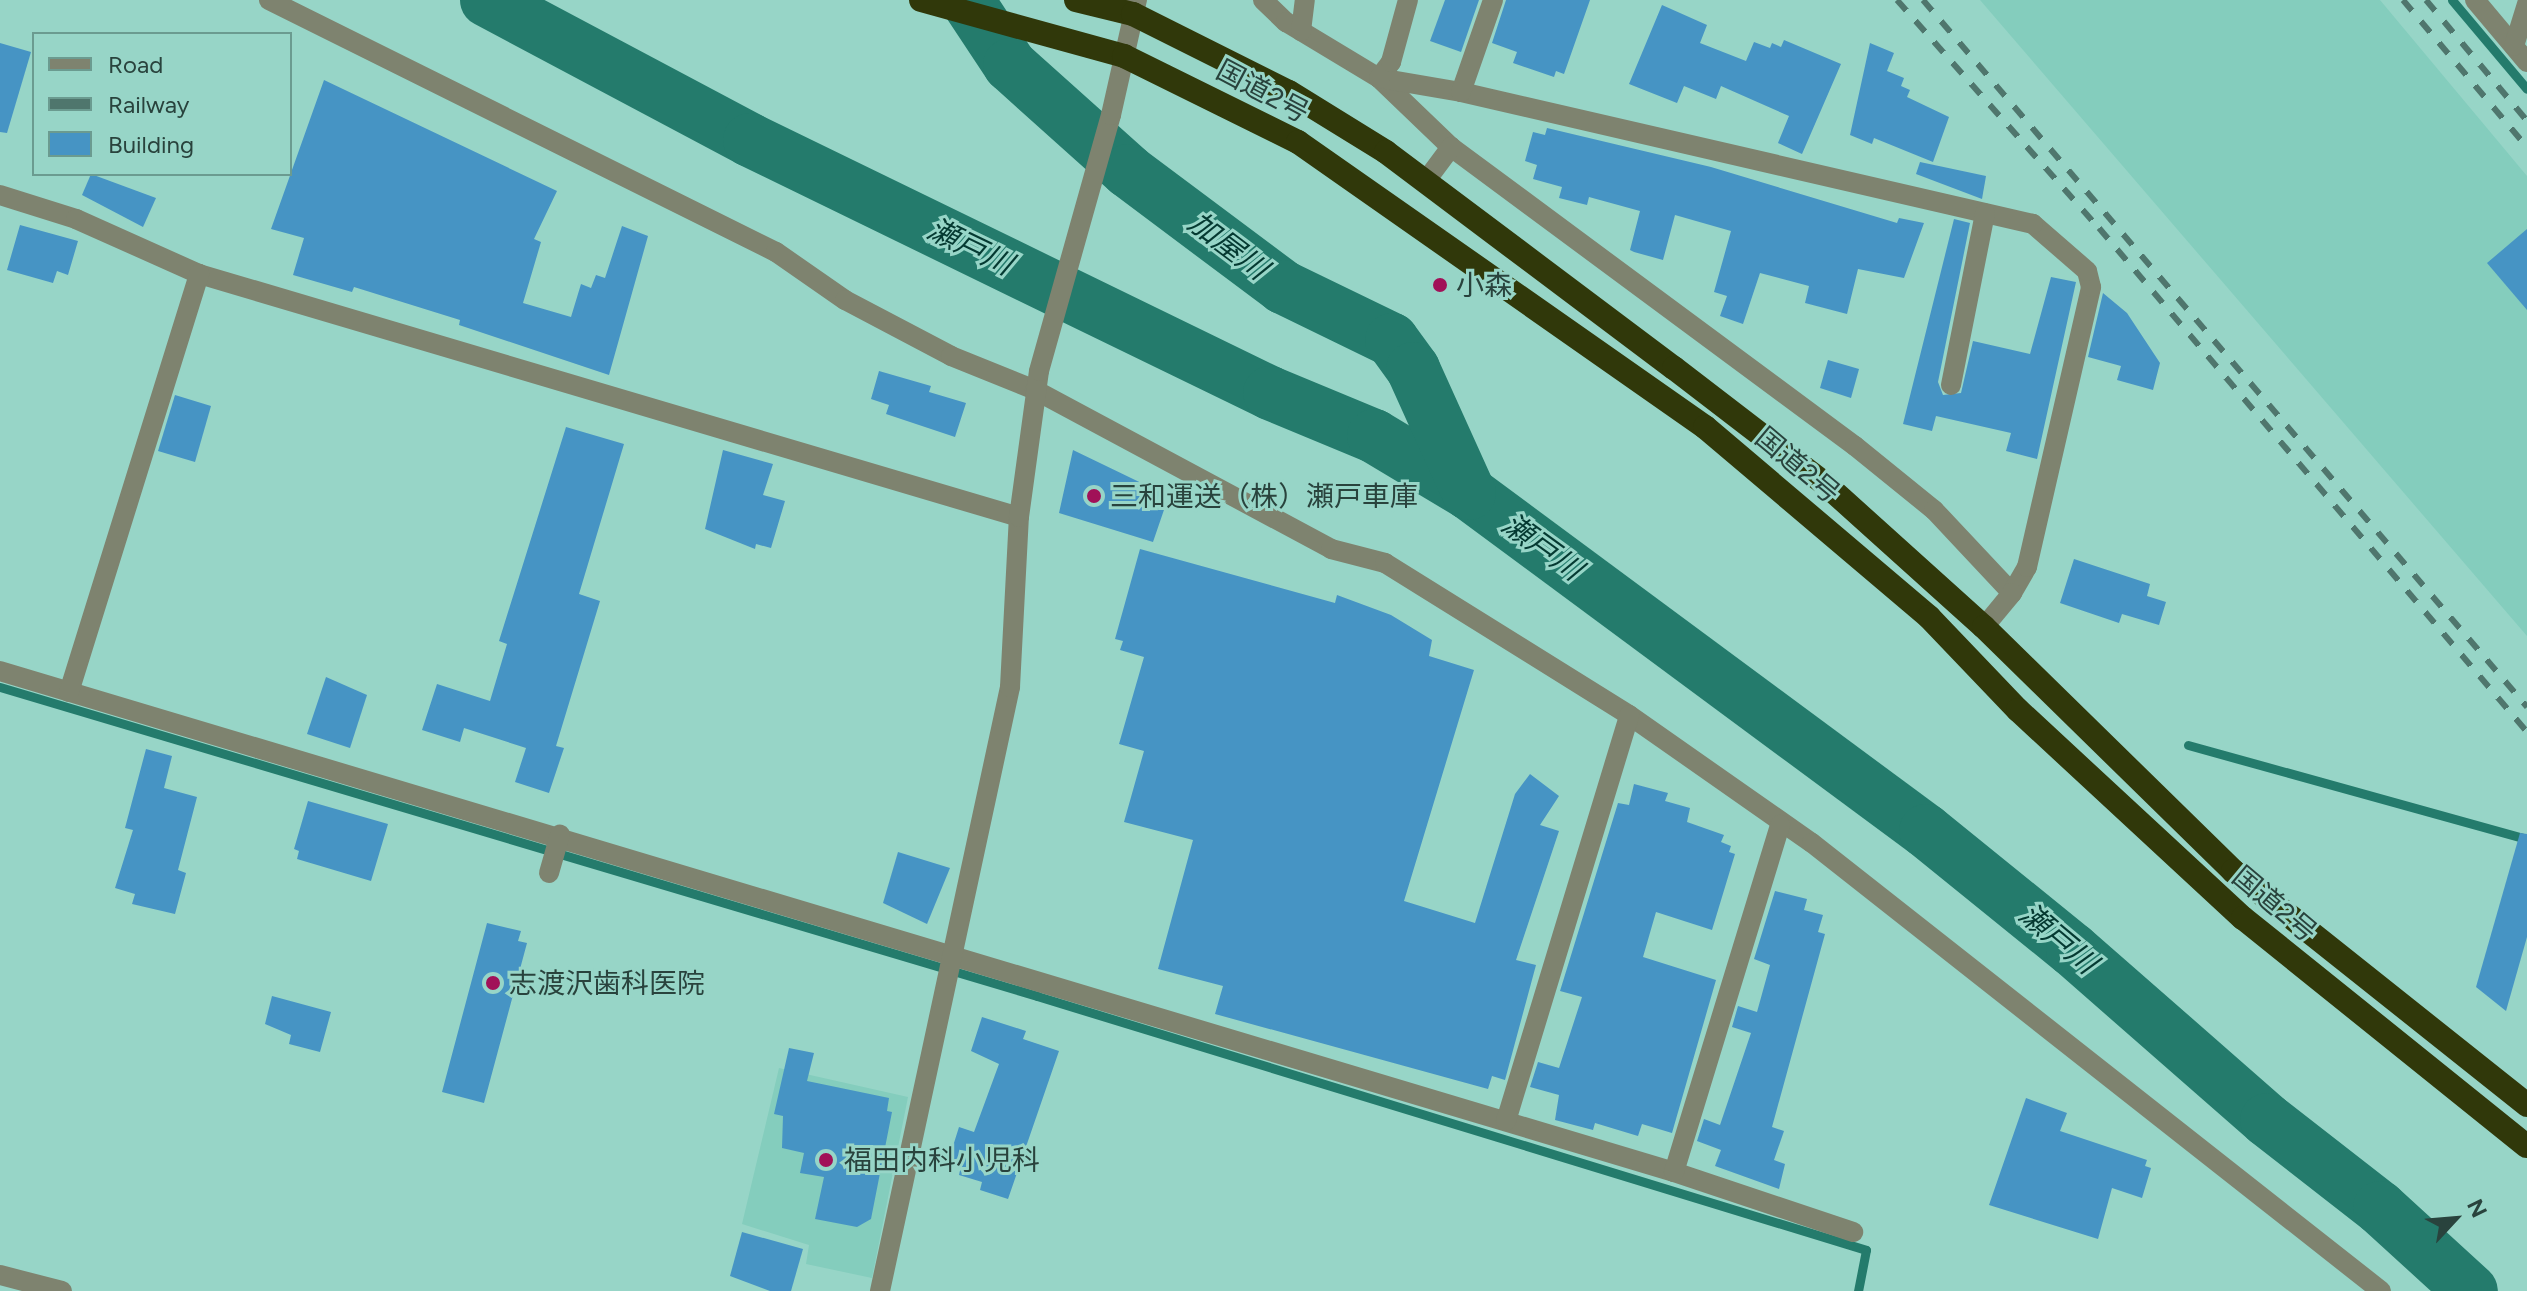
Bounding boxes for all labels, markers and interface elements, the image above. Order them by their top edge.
legend [32,32,292,176]
text: Road [108,50,163,79]
street label: 国道2号 [1211,53,1315,129]
text: Railway [108,90,189,119]
text: Building [108,130,194,159]
water label: 加屋川 [1181,205,1275,287]
water label: 瀬戸川 [922,211,1018,283]
place label: 小森 [1456,268,1512,302]
marker: 小森 [1431,276,1449,294]
street label: 国道2号 [1749,420,1847,510]
place label: 三和運送（株）瀬戸車庫 [1110,479,1418,513]
marker: 三和運送（株）瀬戸車庫 [1085,487,1103,505]
water label: 瀬戸川 [1495,506,1589,588]
street label: 国道2号 [2226,859,2324,949]
water label: 瀬戸川 [2012,896,2104,982]
place label: 志渡沢歯科医院 [509,966,705,1000]
marker: 志渡沢歯科医院 [484,974,502,992]
place label: 福田内科小児科 [844,1143,1040,1177]
marker: 福田内科小児科 [815,1149,837,1171]
north arrow [2415,1179,2495,1259]
text: N [2461,1195,2493,1222]

